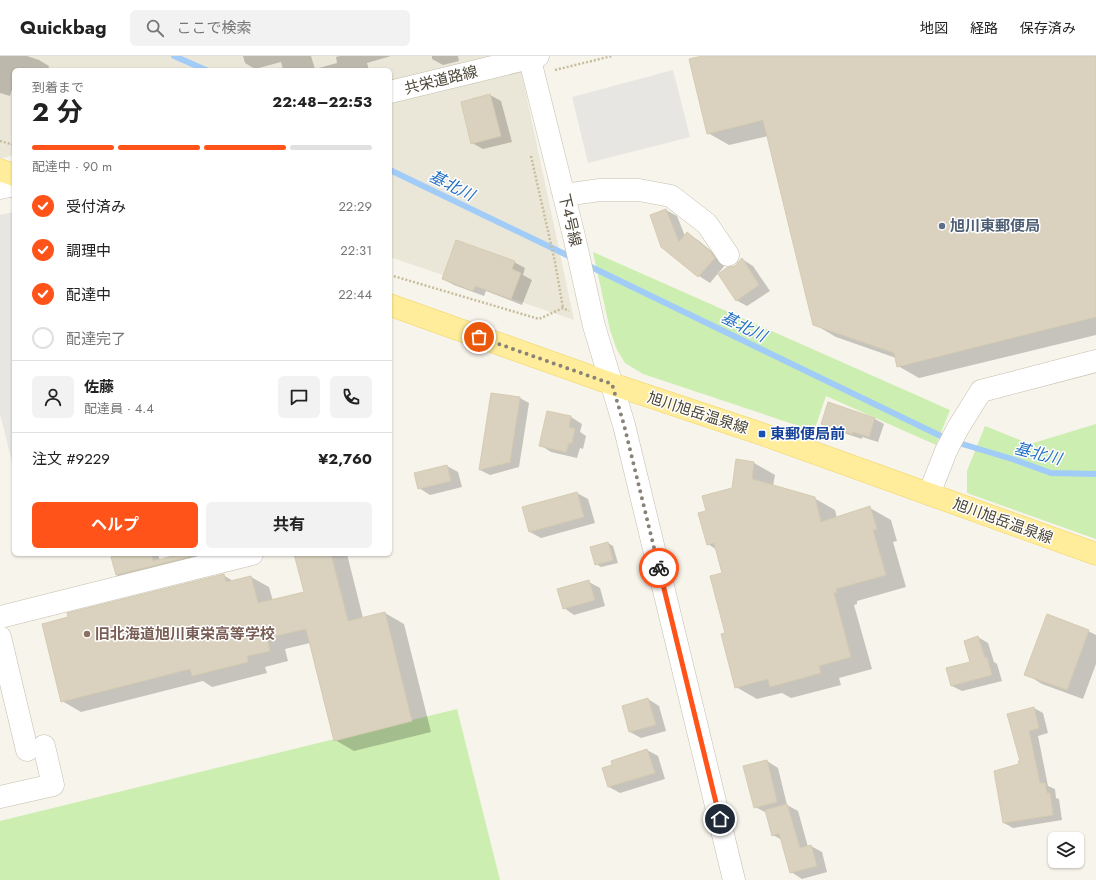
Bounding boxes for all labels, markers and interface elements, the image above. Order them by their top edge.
search box [130,10,410,46]
text: Quickbag [20,14,106,41]
icon: search [144,17,166,39]
text: ここで検索 [176,17,252,39]
text: 地図 [920,18,948,38]
text: 経路 [970,18,998,38]
text: 保存済み [1020,18,1076,38]
street label: 共栄道路線 [402,60,480,100]
text: 到着まで [32,78,84,97]
text: 22:48–22:53 [272,91,372,113]
text: 2 分 [32,93,83,131]
text: 配達中 · 90 m [32,157,112,176]
water label: 基北川 [425,165,480,207]
street label: 下4号線 [553,191,587,249]
icon: check [32,195,54,217]
text: 受付済み [66,196,126,218]
text: 22:29 [338,197,372,216]
place label: 旭川東郵便局 [950,215,1040,237]
marker: 旭川東郵便局 [937,221,947,231]
icon: check [32,239,54,261]
text: 調理中 [66,240,111,262]
text: 22:31 [340,241,372,260]
icon: check [32,283,54,305]
text: 配達中 [66,284,111,306]
text: 22:44 [338,285,372,304]
water label: 基北川 [717,306,772,348]
pin [462,320,496,354]
icon: bag [468,326,490,348]
text: 配達完了 [66,328,126,350]
button: person [32,376,74,418]
text: 佐藤 [84,376,114,398]
button: chat [278,376,320,418]
button: phone [330,376,372,418]
street label: 旭川旭岳温泉線 [645,386,751,440]
text: 配達員 · 4.4 [84,399,154,418]
place label: 東郵便局前 [770,423,845,445]
marker: 東郵便局前 [757,429,767,439]
water label: 基北川 [1012,437,1066,471]
text: 注文 #9229 [32,448,110,470]
text: ¥2,760 [318,448,372,470]
street label: 旭川旭岳温泉線 [950,493,1056,549]
button: ヘルプ [32,502,198,548]
button: 共有 [206,502,372,548]
courier [639,548,679,588]
icon: bike [648,557,670,579]
place label: 旧北海道旭川東栄高等学校 [95,623,275,645]
marker: 旧北海道旭川東栄高等学校 [82,629,92,639]
pin [703,802,737,836]
icon: home [709,808,731,830]
map controls [1048,832,1084,868]
button: layers [1048,832,1084,868]

